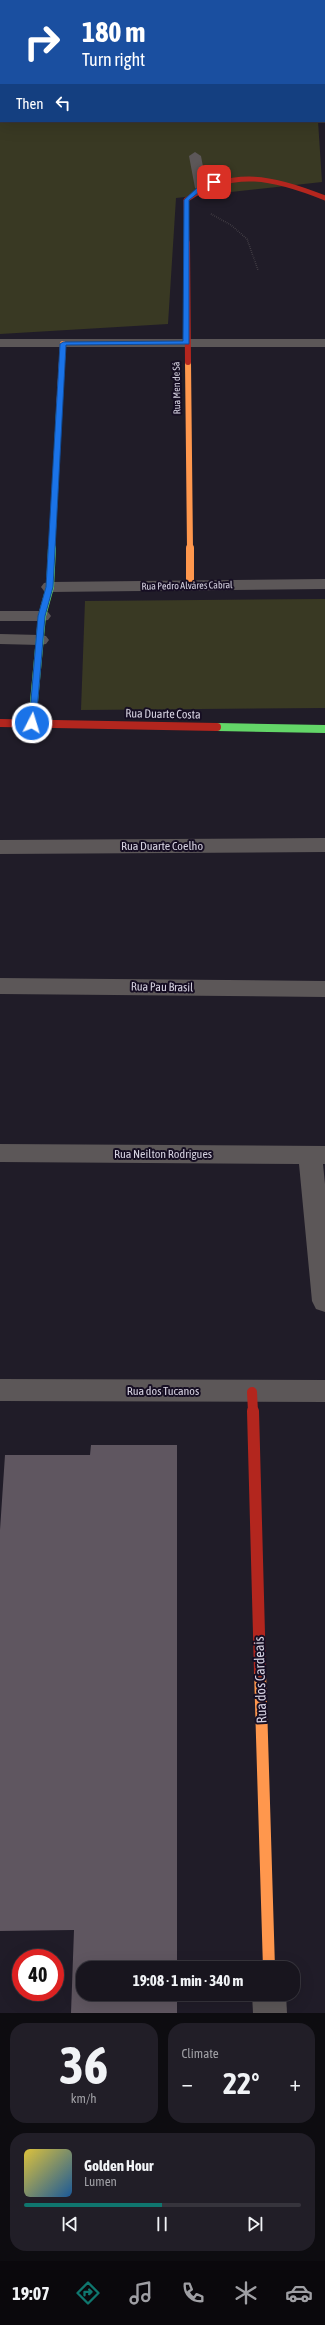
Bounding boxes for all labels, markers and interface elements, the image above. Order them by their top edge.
icon: right [16,16,68,68]
text: 180 m [82,16,145,48]
text: Turn right [82,49,145,70]
icon: left [52,92,74,114]
text: Then [16,95,44,112]
pin [197,165,231,199]
icon: arrive [203,171,225,193]
street label: Rua Men de Sá [171,361,182,414]
street label: Rua Pedro Alváres Cabral [141,579,233,592]
position arrow [11,702,53,744]
street label: Rua Duarte Costa [125,706,201,722]
street label: Rua Duarte Coelho [121,839,203,853]
street label: Rua Pau Brasil [131,979,194,995]
street label: Rua Neilton Rodrigues [114,1147,212,1161]
street label: Rua dos Tucanos [127,1384,199,1398]
street label: Rua dos Cardeais [250,1636,270,1724]
speed limit sign: 40 [12,1949,64,2001]
text: 19:08 · 1 min · 340 m [133,1972,243,1989]
text: 36 [59,2035,108,2095]
text: Climate [182,2046,219,2061]
text: 22° [223,2066,259,2100]
text: − [182,2070,193,2096]
text: + [290,2070,301,2096]
text: km/h [71,2091,97,2106]
text: Golden Hour [84,2157,154,2174]
text: Lumen [84,2174,117,2189]
icon: previous [59,2213,81,2235]
icon: pause [151,2213,173,2235]
icon: next [244,2213,266,2235]
icon: directions [74,2279,102,2307]
icon: music [127,2279,155,2307]
icon: phone [179,2279,207,2307]
icon: climate [232,2279,260,2307]
icon: car [285,2279,313,2307]
text: 19:07 [12,2283,50,2304]

